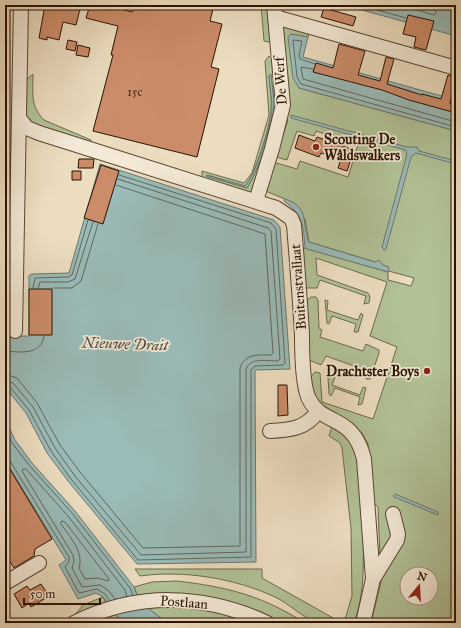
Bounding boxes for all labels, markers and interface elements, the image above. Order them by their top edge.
street label: De Werf [270,54,291,106]
house number: 15c [127,85,143,99]
place label: Scouting De Wâldswalkers [324,131,400,164]
marker: Scouting De Wâldswalkers [311,142,321,152]
street label: Buitenstvallaat [287,243,310,330]
water label: Nieuwe Drait [81,333,170,355]
place label: Drachtster Boys [326,363,419,381]
marker: Drachtster Boys [422,366,432,376]
north arrow [399,566,439,606]
text: N [415,569,429,585]
scale bar [24,580,100,606]
text: 50 m [30,587,55,601]
street label: Postlaan [159,592,209,613]

